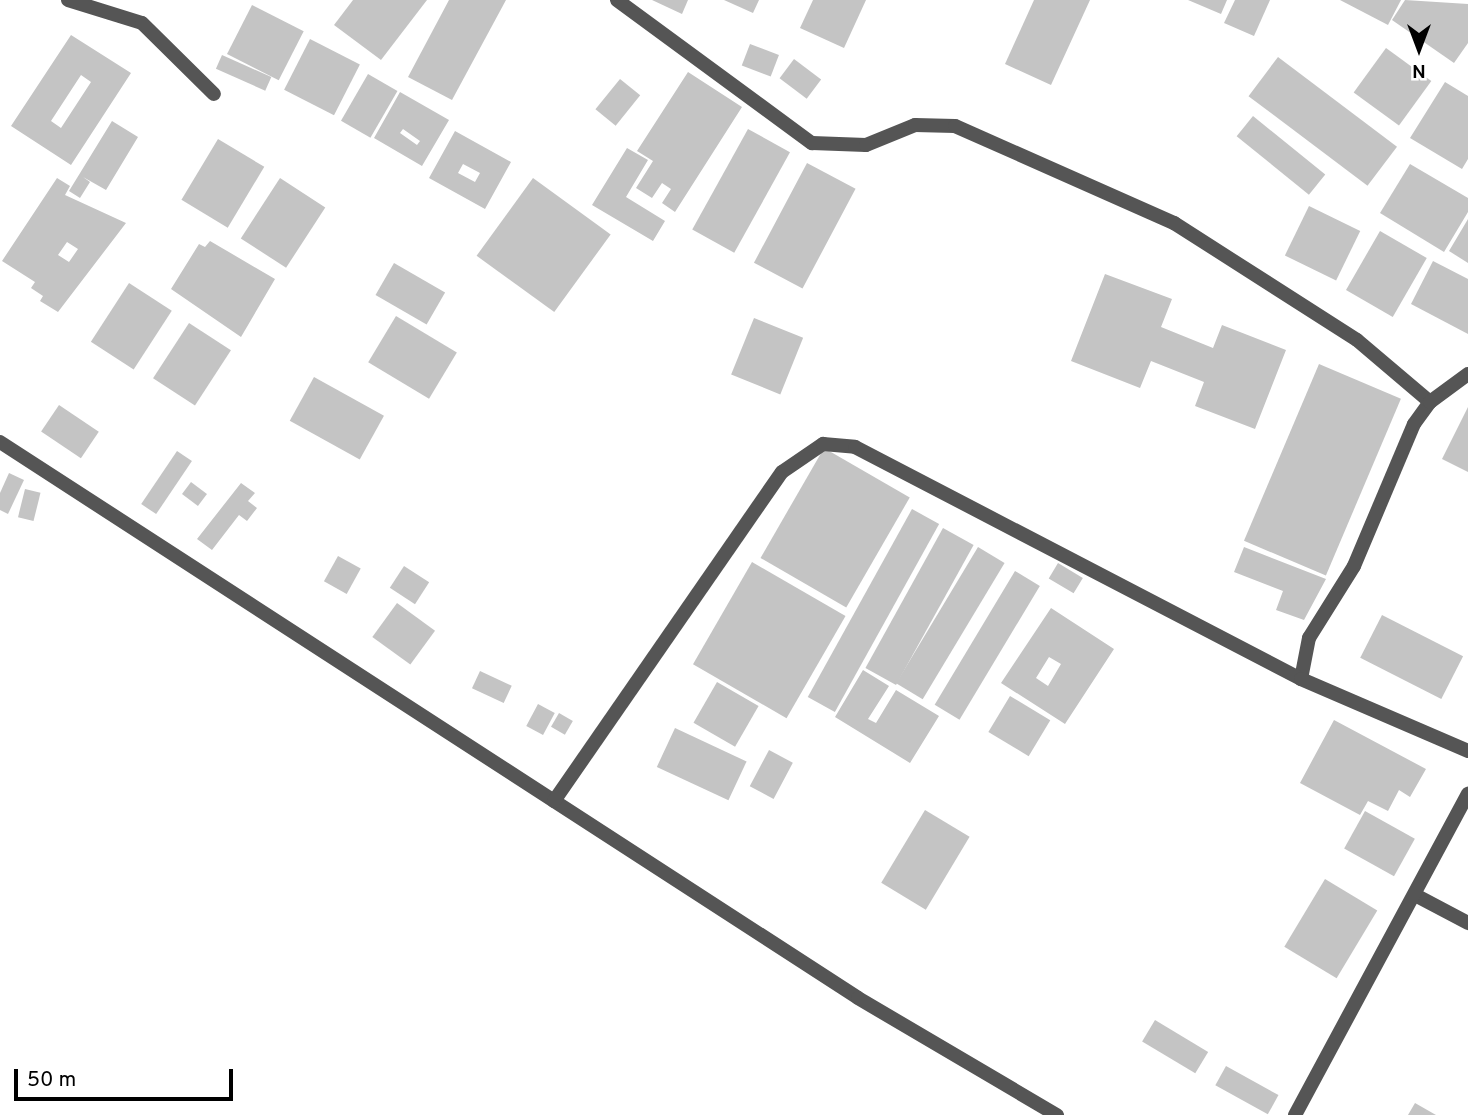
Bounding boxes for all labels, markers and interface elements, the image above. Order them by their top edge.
north arrow [1384,14,1454,84]
text: N [1412,58,1426,82]
scale bar [18,1056,236,1100]
text: 50 m [27,1067,76,1094]

